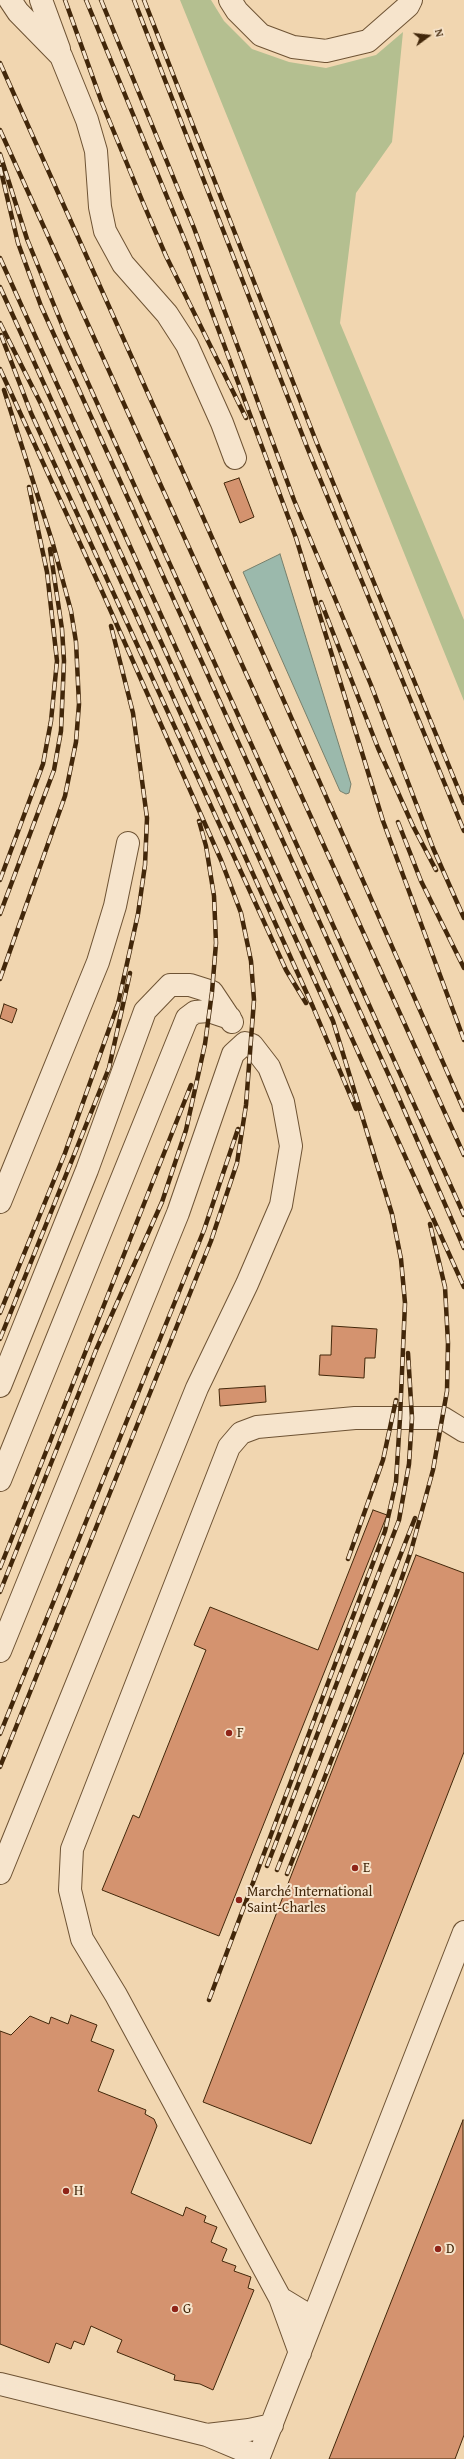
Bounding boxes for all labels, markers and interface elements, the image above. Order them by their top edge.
north arrow [408,16,448,56]
text: N [431,27,448,39]
place label: F [237,1725,244,1741]
marker: F [224,1728,234,1738]
place label: E [363,1860,370,1876]
marker: E [350,1863,360,1873]
place label: Marché International Saint-Charles [247,1884,373,1916]
marker: Marché International Saint-Charles [234,1895,244,1905]
place label: H [74,2183,83,2199]
marker: H [61,2186,71,2196]
place label: D [446,2241,455,2257]
marker: D [433,2244,443,2254]
place label: G [183,2301,191,2317]
marker: G [170,2304,180,2314]

